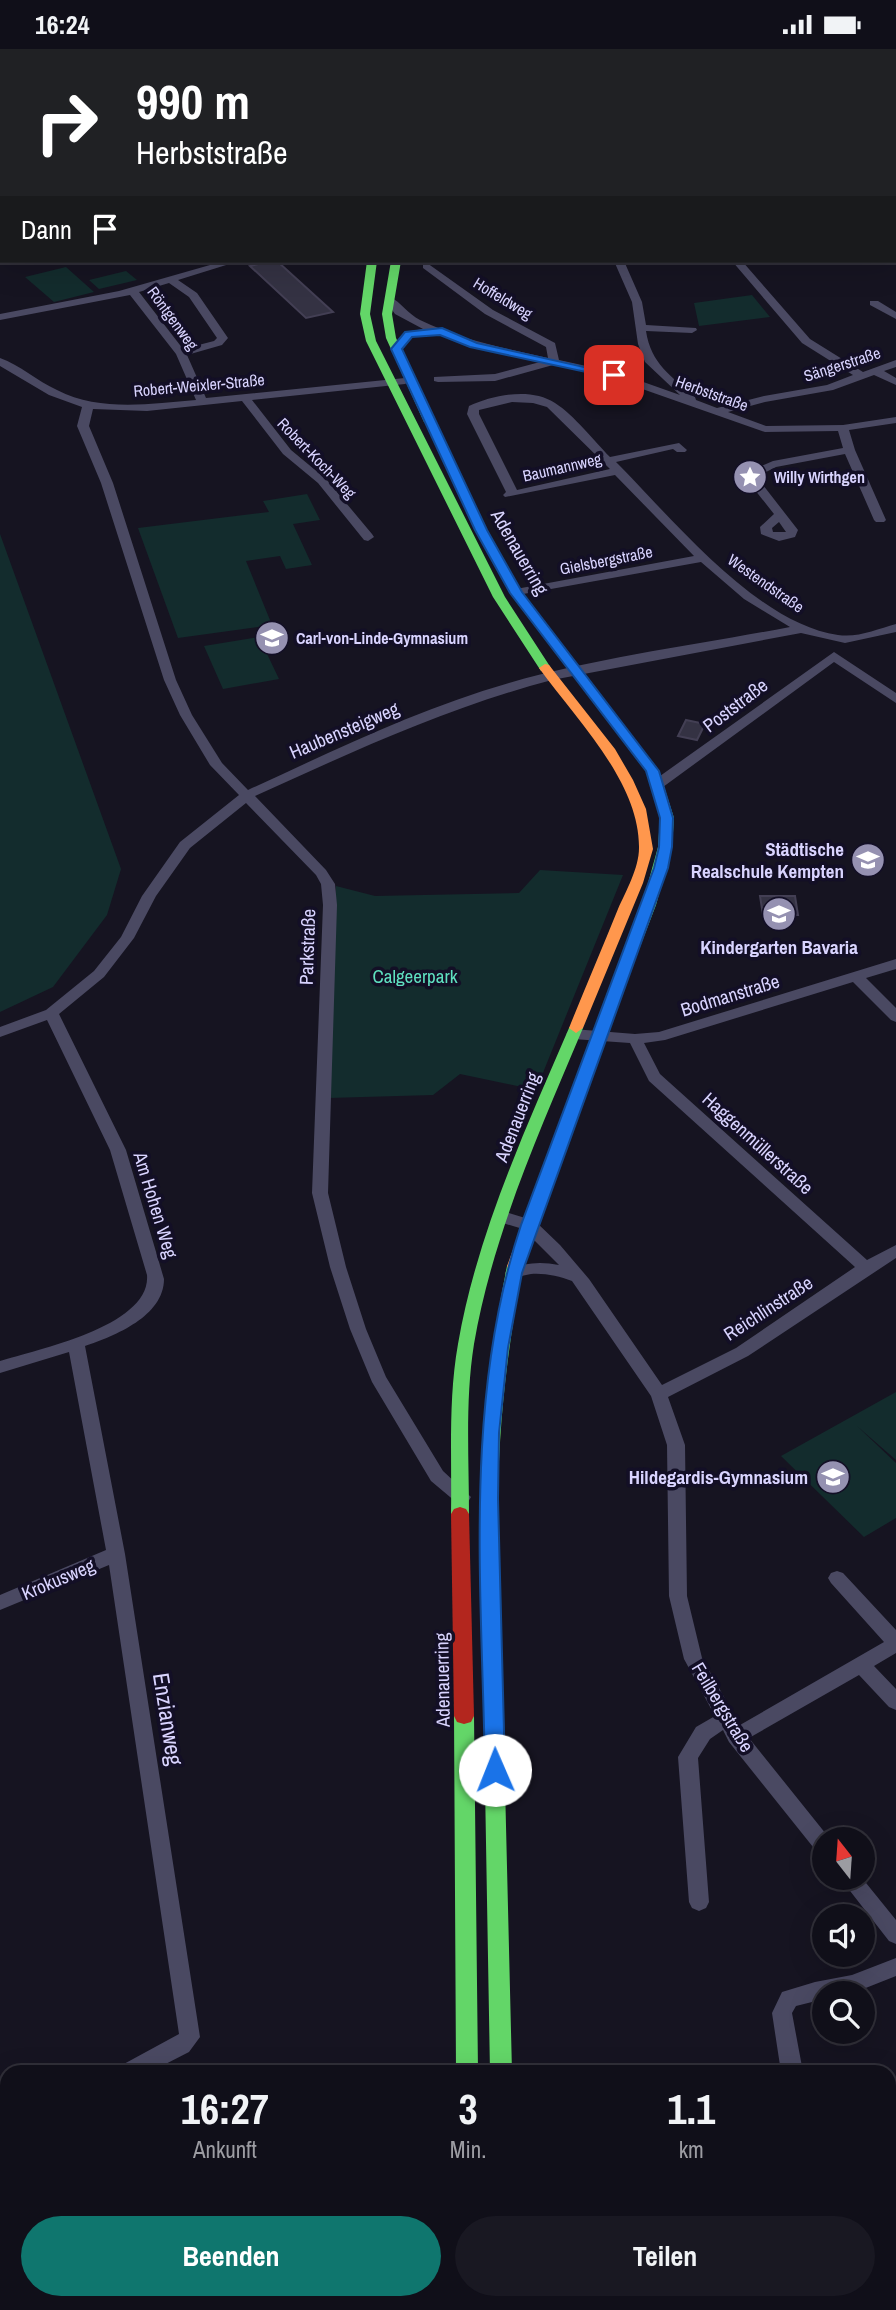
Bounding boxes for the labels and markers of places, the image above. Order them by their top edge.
pin [584,345,644,405]
place icon: Willy Wirthgen [731,458,769,496]
place label: Willy Wirthgen [774,466,865,488]
school or university icon: Carl-von-Linde-Gymnasium [253,619,291,657]
place label: Carl-von-Linde-Gymnasium [296,627,468,649]
place label: Städtische Realschule Kempten [691,836,844,884]
school or university icon: Städtische Realschule Kempten [849,841,887,879]
school or university icon: Kindergarten Bavaria [760,895,798,933]
place label: Kindergarten Bavaria [700,934,858,960]
school or university icon: Hildegardis-Gymnasium [814,1458,852,1496]
place label: Hildegardis-Gymnasium [629,1464,808,1490]

